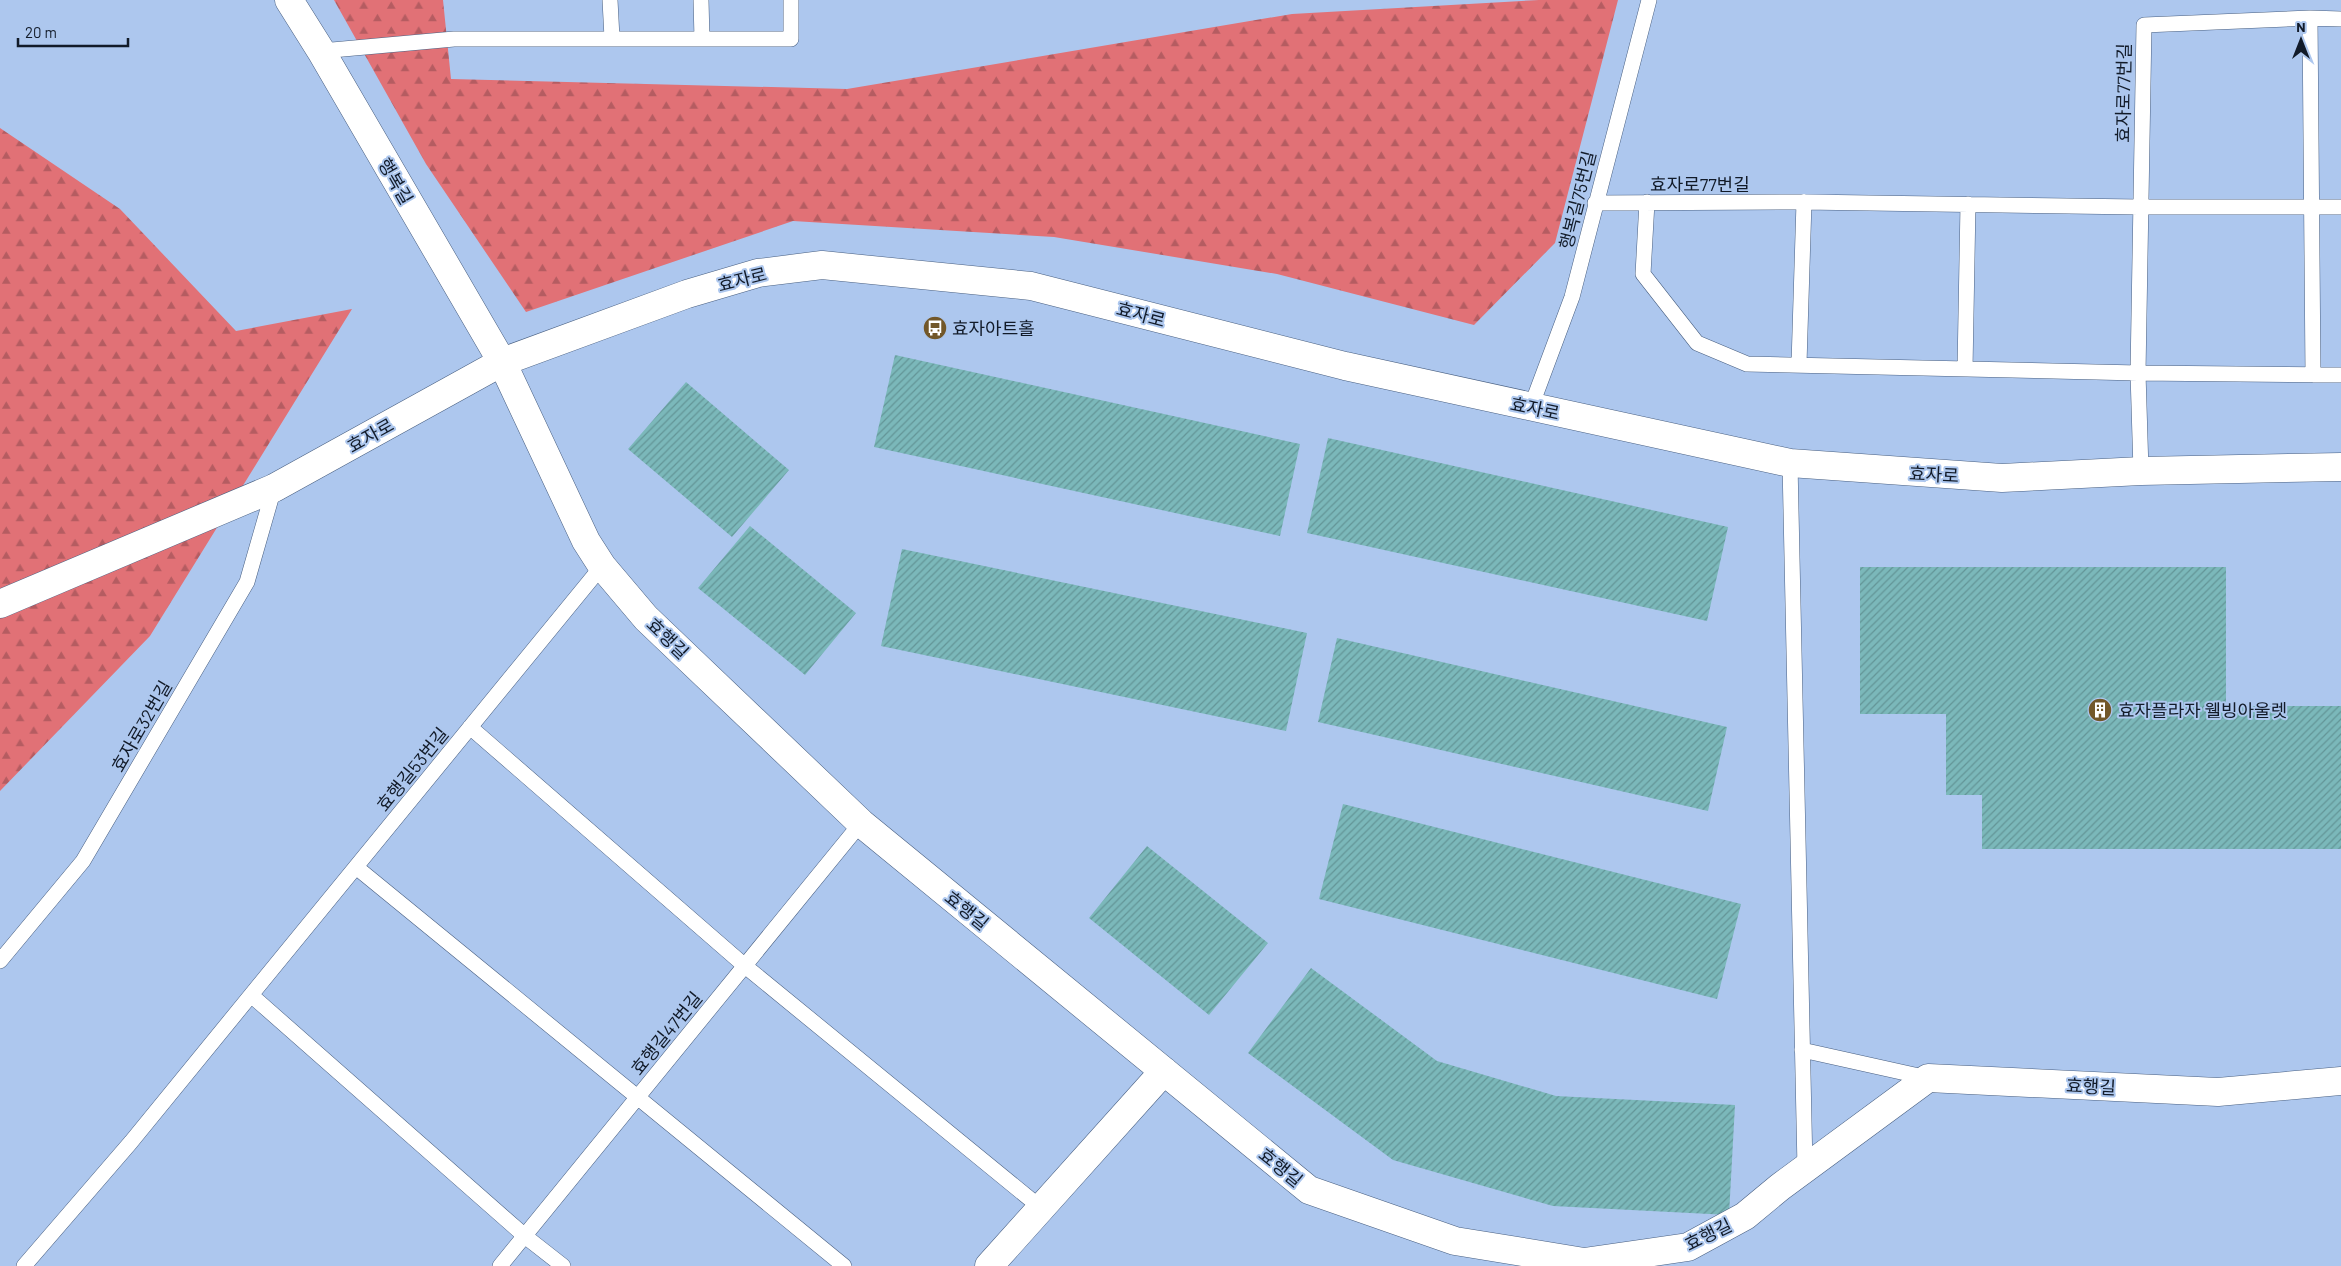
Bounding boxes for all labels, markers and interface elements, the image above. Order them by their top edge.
scale bar [18,15,128,47]
north arrow [2276,15,2326,65]
text: N [2296,18,2306,35]
text: 20 m [25,23,57,41]
street label: 효자로77번길 [2111,43,2135,143]
street label: 행복길75번길 [1554,149,1600,251]
street label: 행복길 [374,154,418,208]
street label: 효자로77번길 [1650,173,1750,195]
street label: 효자로 [715,262,769,296]
street label: 효자로 [1114,297,1168,331]
bus stop icon: 효자아트홀 [922,315,948,341]
place label: 효자아트홀 [952,317,1035,339]
street label: 효자로 [1508,392,1562,424]
street label: 효자로 [343,413,397,457]
street label: 효자로 [1909,462,1959,486]
street label: 효행길 [642,613,694,663]
street label: 효자로32번길 [106,676,176,776]
building icon: 효자플라자 웰빙아울렛 [2087,697,2113,723]
place label: 효자플라자 웰빙아울렛 [2118,699,2287,721]
street label: 효행길53번길 [372,723,452,815]
street label: 효행길 [941,886,993,934]
street label: 효행길47번길 [626,987,706,1079]
street label: 효행길 [2066,1074,2116,1098]
street label: 효행길 [1255,1143,1307,1191]
street label: 효행길 [1681,1213,1735,1255]

